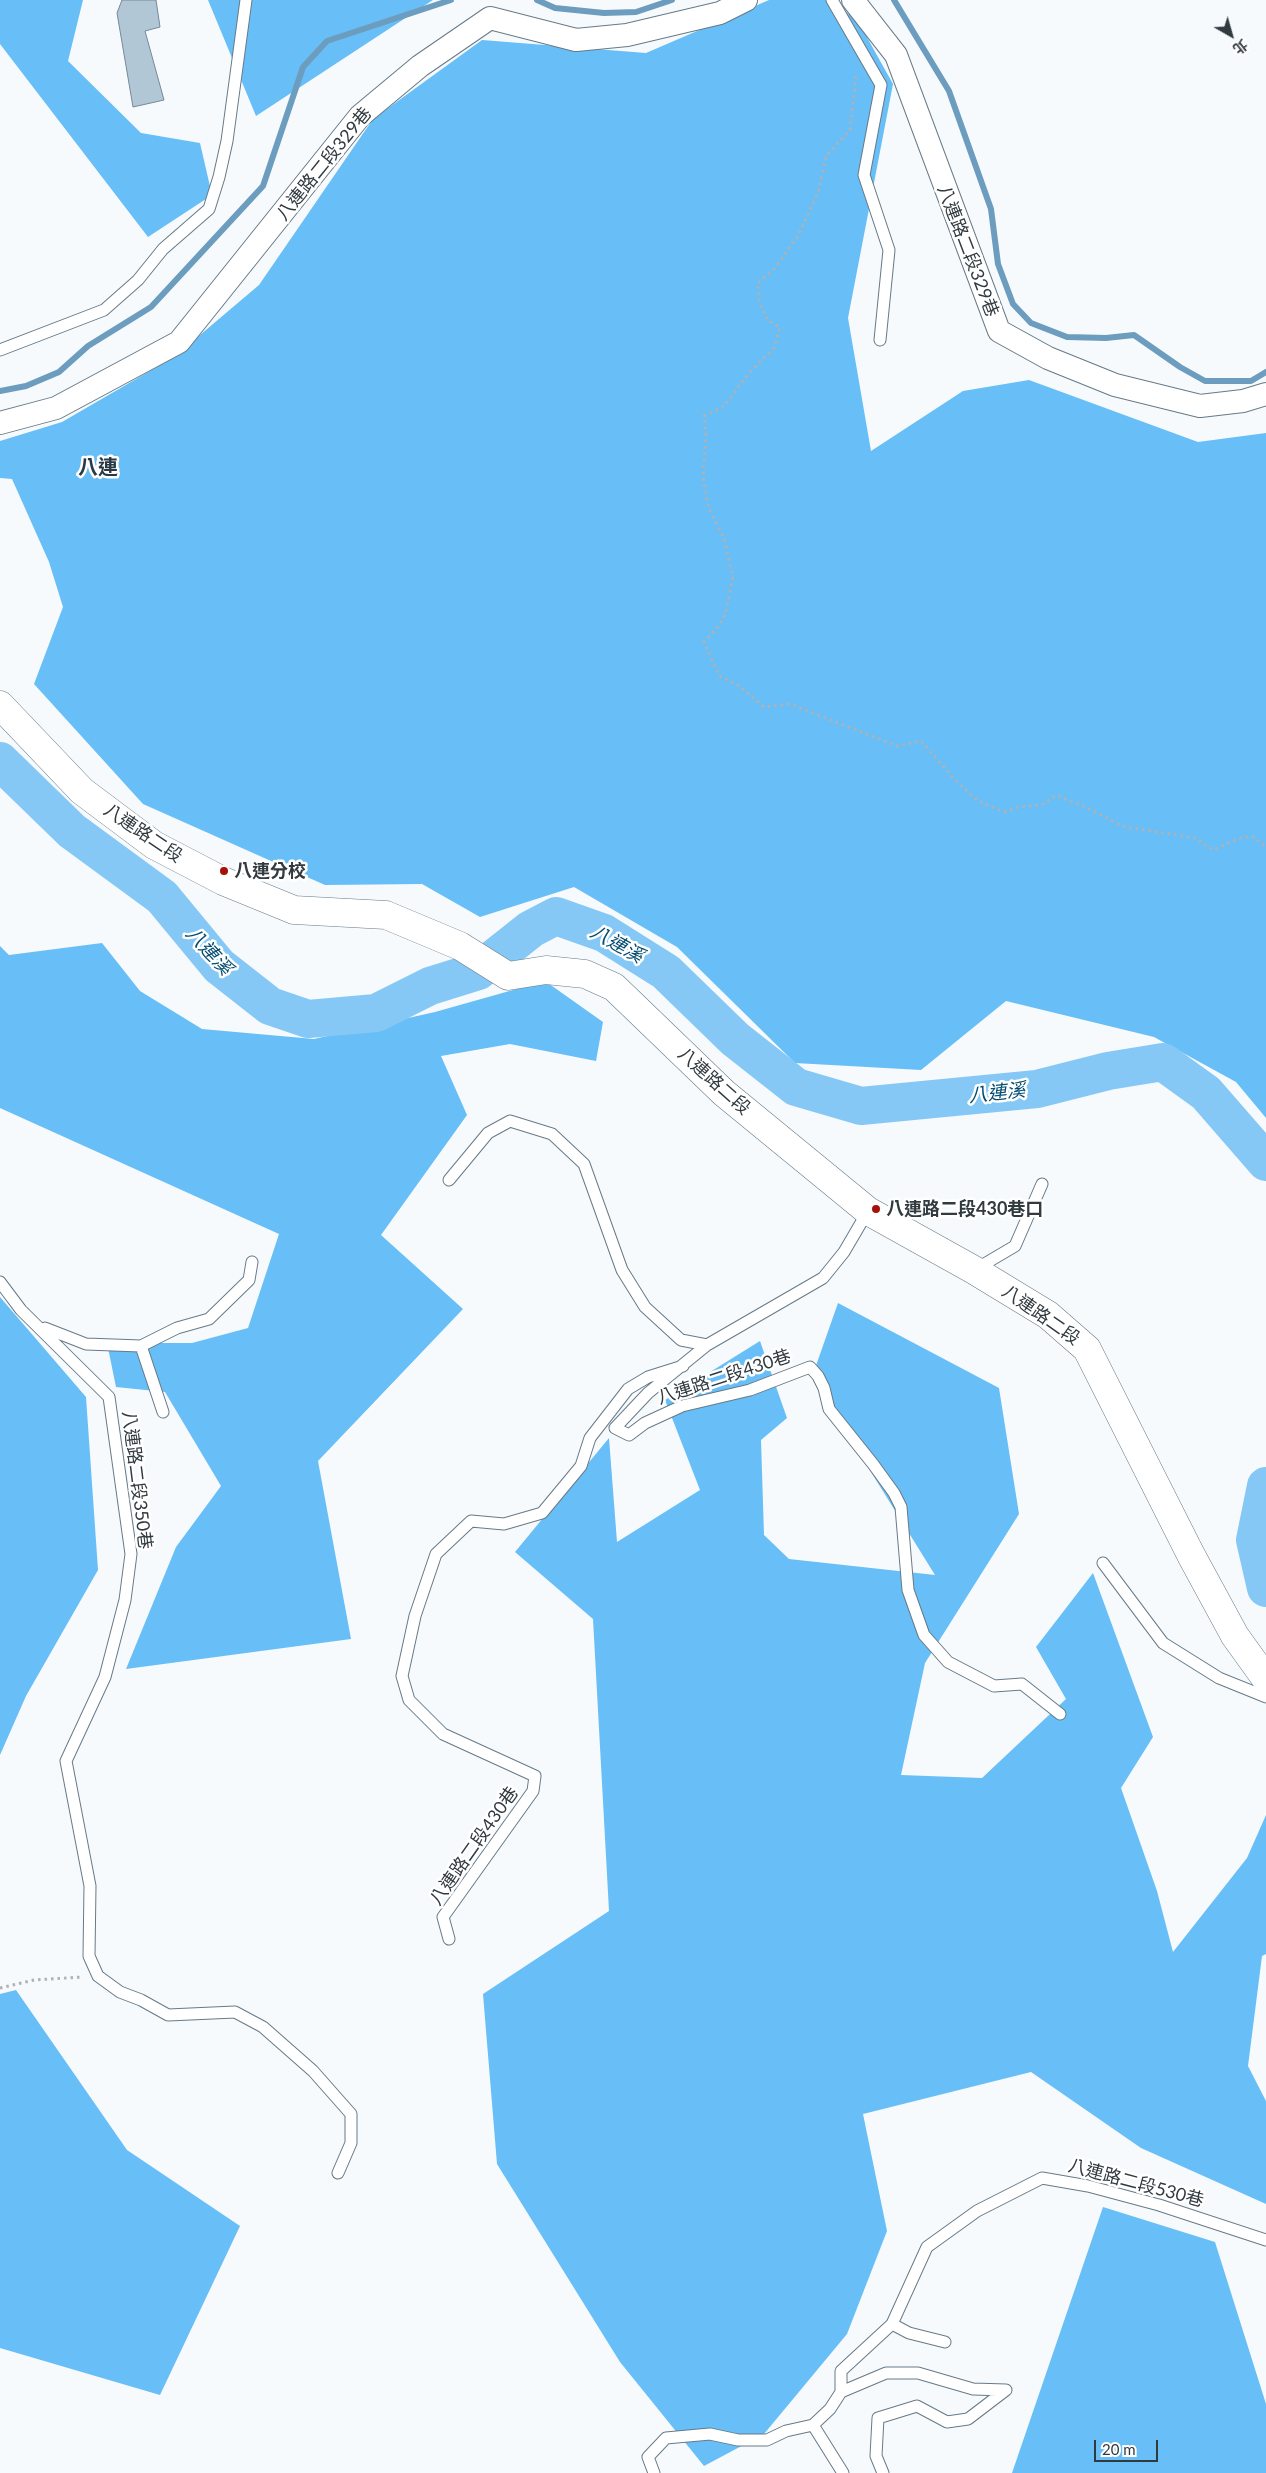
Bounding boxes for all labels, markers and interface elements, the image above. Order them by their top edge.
north arrow [1206,10,1256,60]
text: 北 [1230,36,1251,58]
street label: 八連路二段329巷 [272,103,376,225]
street label: 八連路二段329巷 [933,182,1003,320]
district label: 八連 [78,456,118,480]
street label: 八連路二段 [100,799,186,867]
place label: 八連分校 [234,860,306,882]
marker: 八連分校 [218,865,230,877]
water label: 八連溪 [587,920,647,968]
water label: 八連溪 [181,922,237,980]
street label: 八連路二段 [673,1043,755,1119]
water label: 八連溪 [967,1079,1027,1107]
place label: 八連路二段430巷口 [886,1198,1043,1220]
marker: 八連路二段430巷口 [870,1203,882,1215]
street label: 八連路二段 [998,1280,1084,1350]
street label: 八連路二段430巷 [654,1345,794,1409]
street label: 八連路二段350巷 [118,1410,156,1550]
street label: 八連路二段430巷 [425,1783,523,1909]
street label: 八連路二段530巷 [1066,2155,1206,2211]
scale bar [1096,2430,1160,2462]
text: 20 m [1102,2440,1136,2458]

